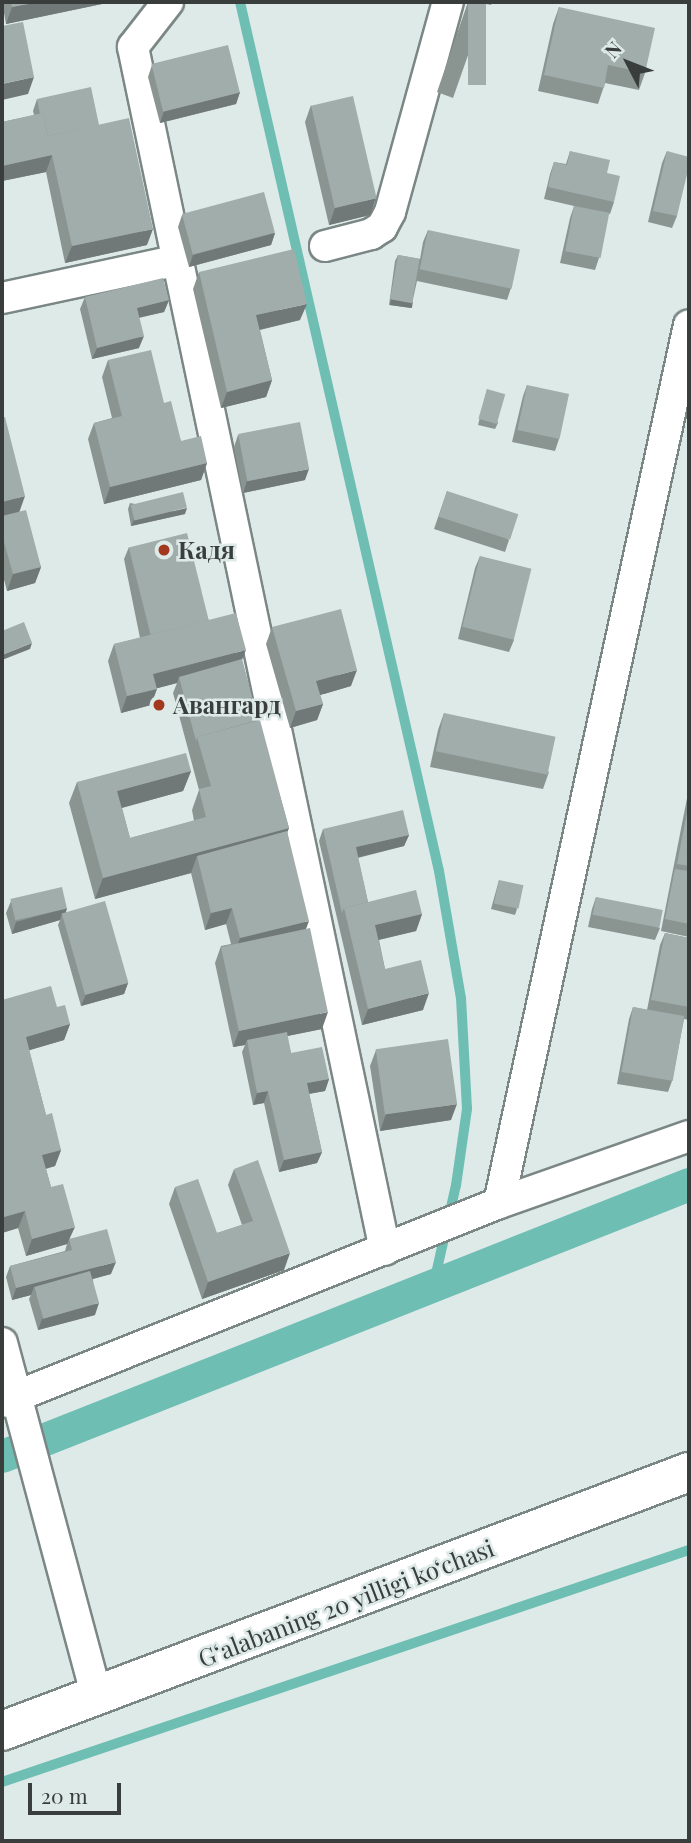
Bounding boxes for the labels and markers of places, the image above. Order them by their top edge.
place label: Кадя [178,536,235,564]
marker: Кадя [156,542,172,558]
place label: Авангард [173,691,281,719]
marker: Авангард [151,697,167,713]

